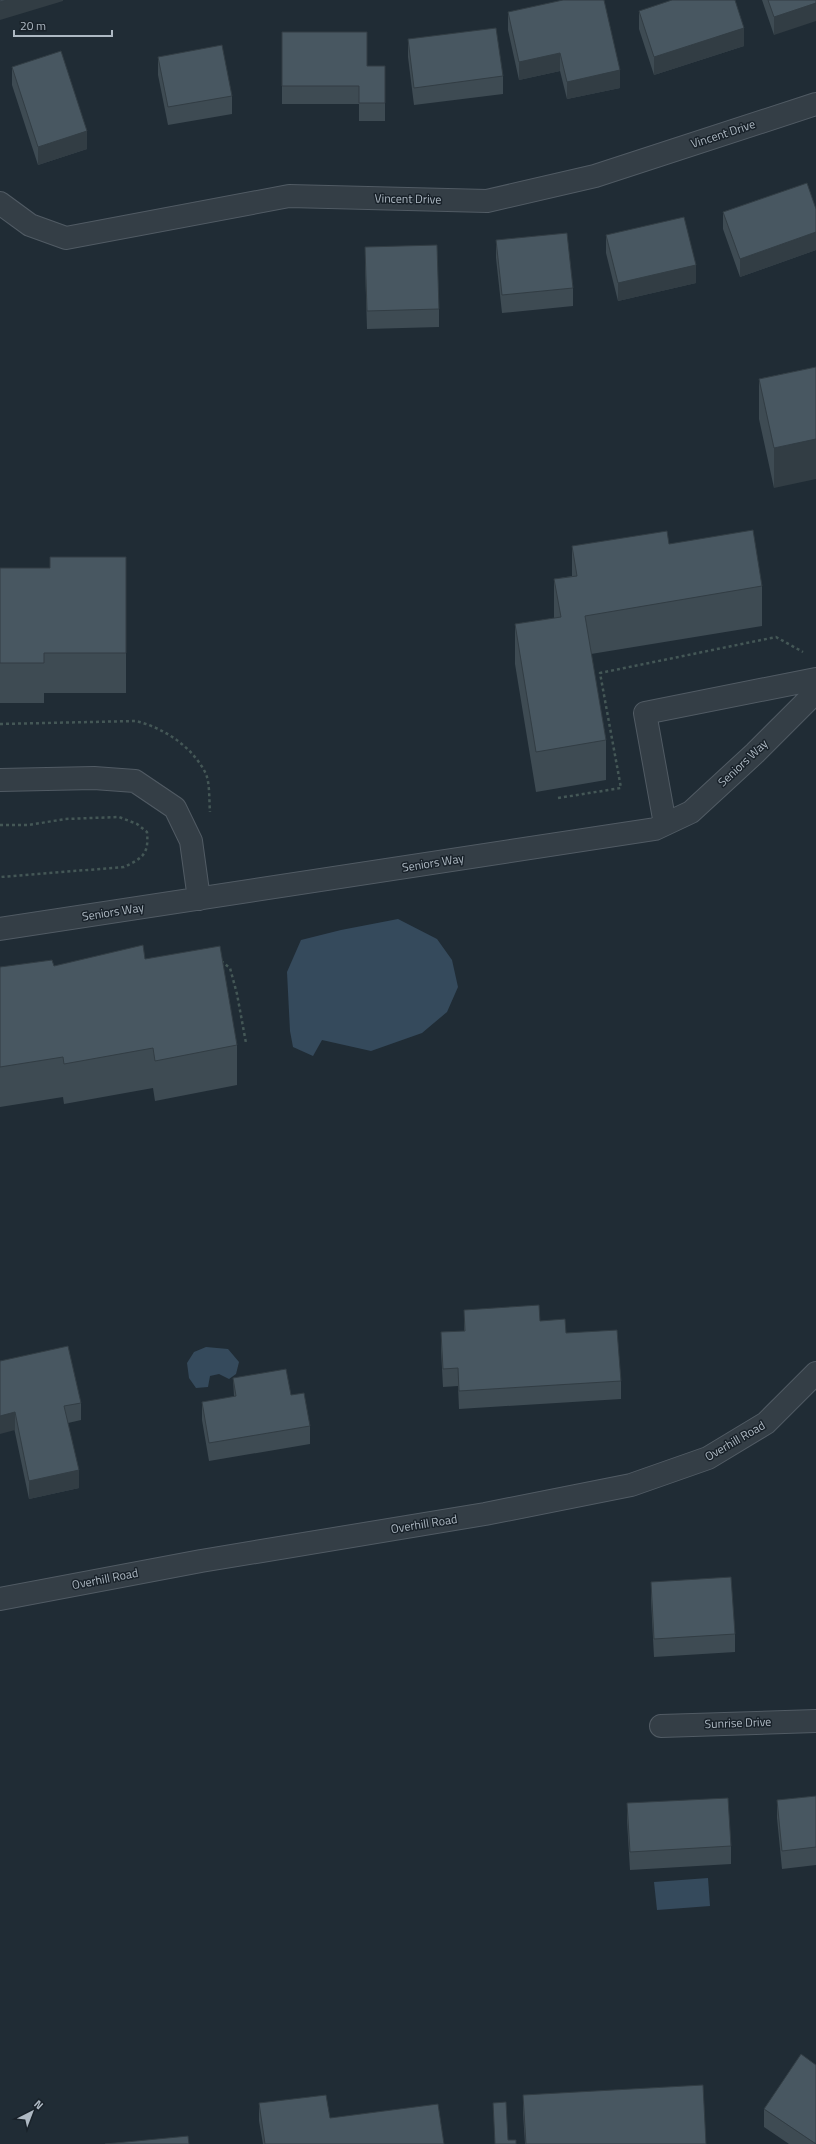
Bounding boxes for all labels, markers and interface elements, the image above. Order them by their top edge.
scale bar [14,12,112,38]
text: 20 m [20,16,46,35]
street label: Vincent Drive [688,114,758,153]
street label: Vincent Drive [374,188,442,209]
street label: Seniors Way [713,734,772,791]
street label: Seniors Way [401,848,465,877]
street label: Seniors Way [81,897,145,926]
street label: Overhill Road [701,1416,769,1466]
street label: Overhill Road [389,1509,459,1538]
street label: Overhill Road [70,1563,140,1594]
street label: Sunrise Drive [704,1712,772,1733]
north arrow [12,2092,52,2132]
text: N [31,2096,47,2113]

